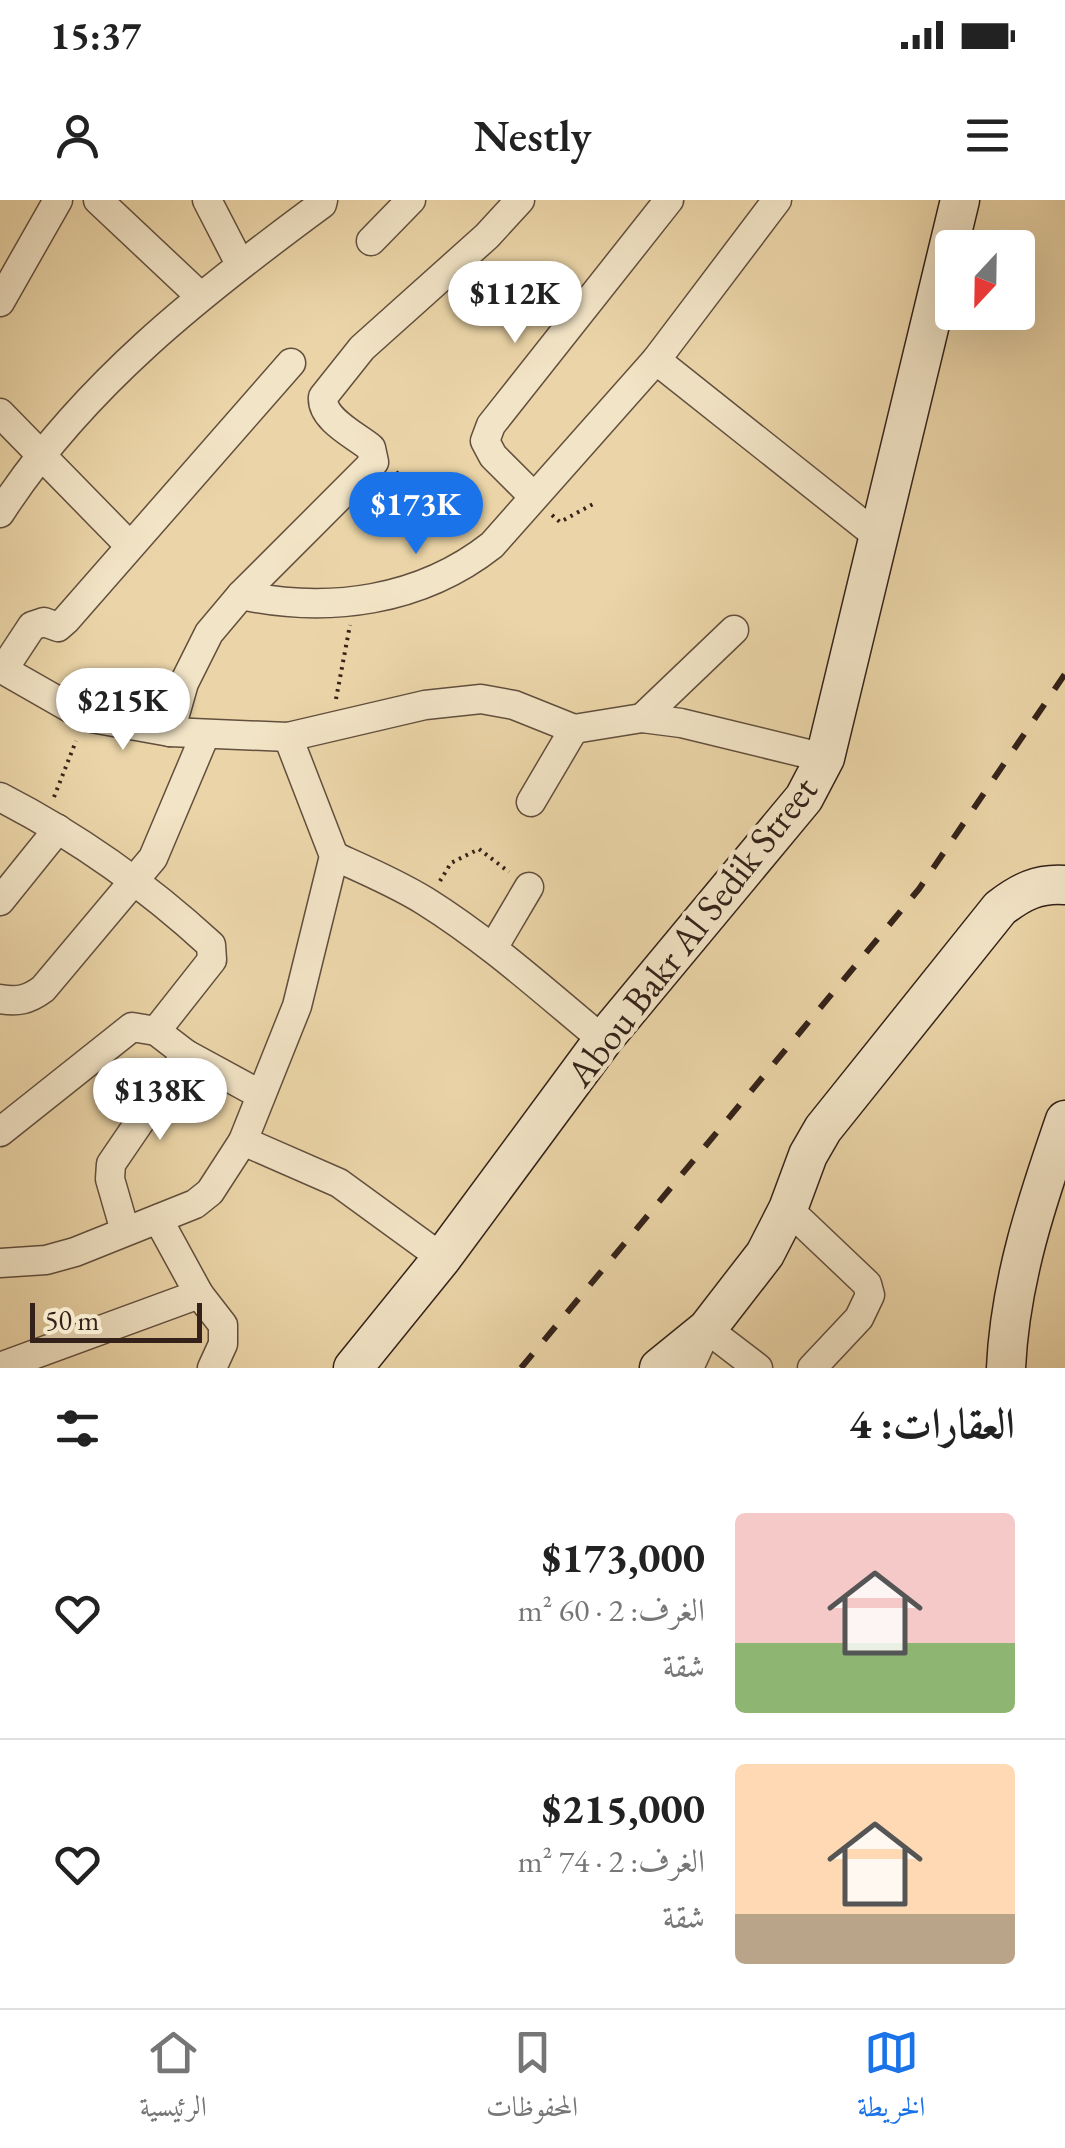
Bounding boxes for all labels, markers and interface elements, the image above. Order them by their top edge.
text: 15:37 [50,11,141,60]
text: Nestly [473,106,592,164]
icon: person [50,108,105,163]
icon: menu [960,108,1015,163]
north arrow [935,230,1035,330]
map controls [935,230,1035,330]
pin: $112K [445,261,585,346]
text: $112K [470,272,560,314]
pin: $173K [346,472,486,557]
text: $173K [371,483,461,525]
pin: $215K [53,668,193,753]
text: $215K [78,679,168,721]
street label: Abou Bakr Al Sedik Street [554,766,827,1097]
pin: $138K [90,1058,230,1143]
text: $138K [115,1069,205,1111]
scale bar [30,1298,202,1342]
text: 50 m [45,1302,99,1338]
text: العقارات: 4 [849,1396,1015,1451]
icon: filters [50,1401,105,1456]
text: $173,000 [542,1530,705,1585]
icon: home [815,1553,935,1673]
icon: heart [50,1586,105,1641]
text: الغرف: 2 · 60 m² [518,1589,705,1631]
text: شقة [663,1645,705,1687]
text: $215,000 [542,1781,705,1836]
icon: home [815,1804,935,1924]
icon: heart [50,1837,105,1892]
text: الغرف: 2 · 74 m² [518,1840,705,1882]
text: شقة [663,1896,705,1938]
tab: الرئيسية [140,2025,207,2134]
tab: المحفوظات [486,2025,578,2134]
tab: الخريطة [857,2025,925,2134]

